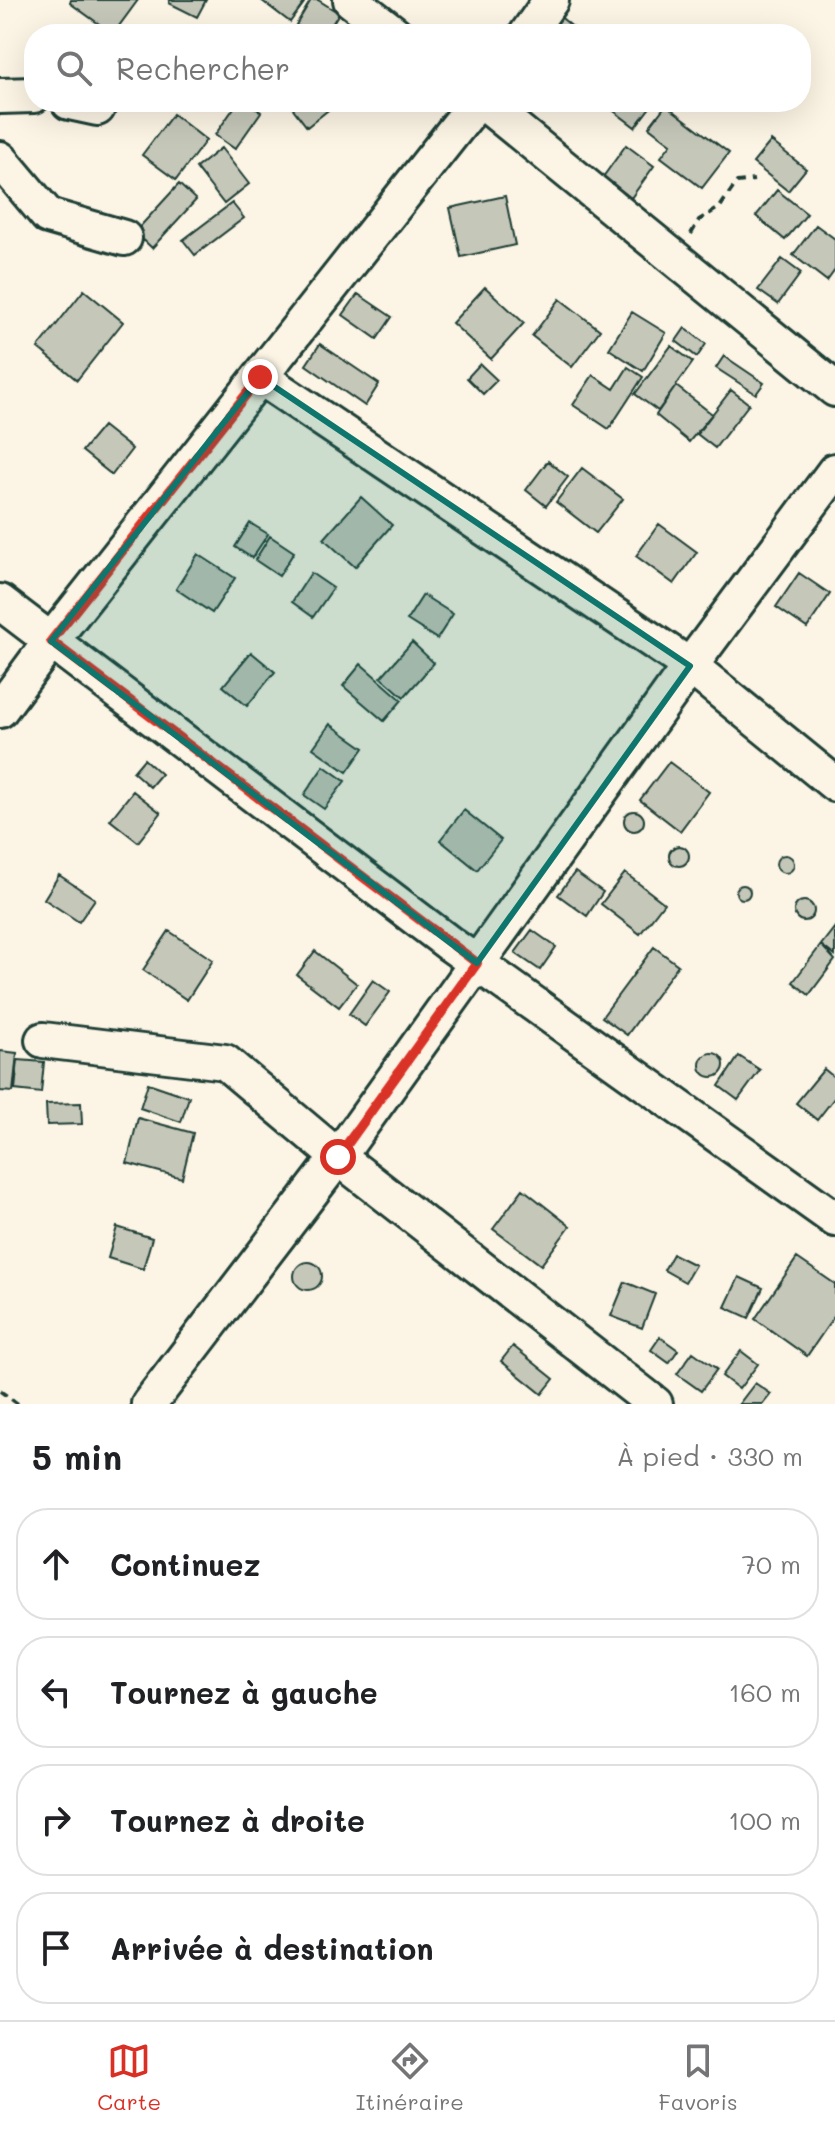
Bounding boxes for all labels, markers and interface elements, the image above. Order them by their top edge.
search box [24,24,811,112]
icon: search [52,46,96,90]
text: Rechercher [116,48,290,88]
route end [242,359,278,395]
route start [320,1139,356,1175]
text: 5 min [32,1434,122,1479]
text: À pied · 330 m [617,1439,803,1473]
icon: ahead [34,1542,78,1586]
text: Continuez [110,1544,260,1584]
text: 70 m [741,1547,801,1581]
icon: left [34,1670,78,1714]
text: Tournez à gauche [110,1672,378,1712]
text: 160 m [729,1675,801,1709]
icon: right [34,1798,78,1842]
text: Tournez à droite [110,1800,365,1840]
text: 100 m [728,1803,801,1837]
icon: arrive [34,1926,78,1970]
text: Arrivée à destination [110,1928,433,1968]
tab: Carte [97,2039,161,2116]
tab: Itinéraire [356,2039,464,2116]
tab: Favoris [658,2039,738,2116]

